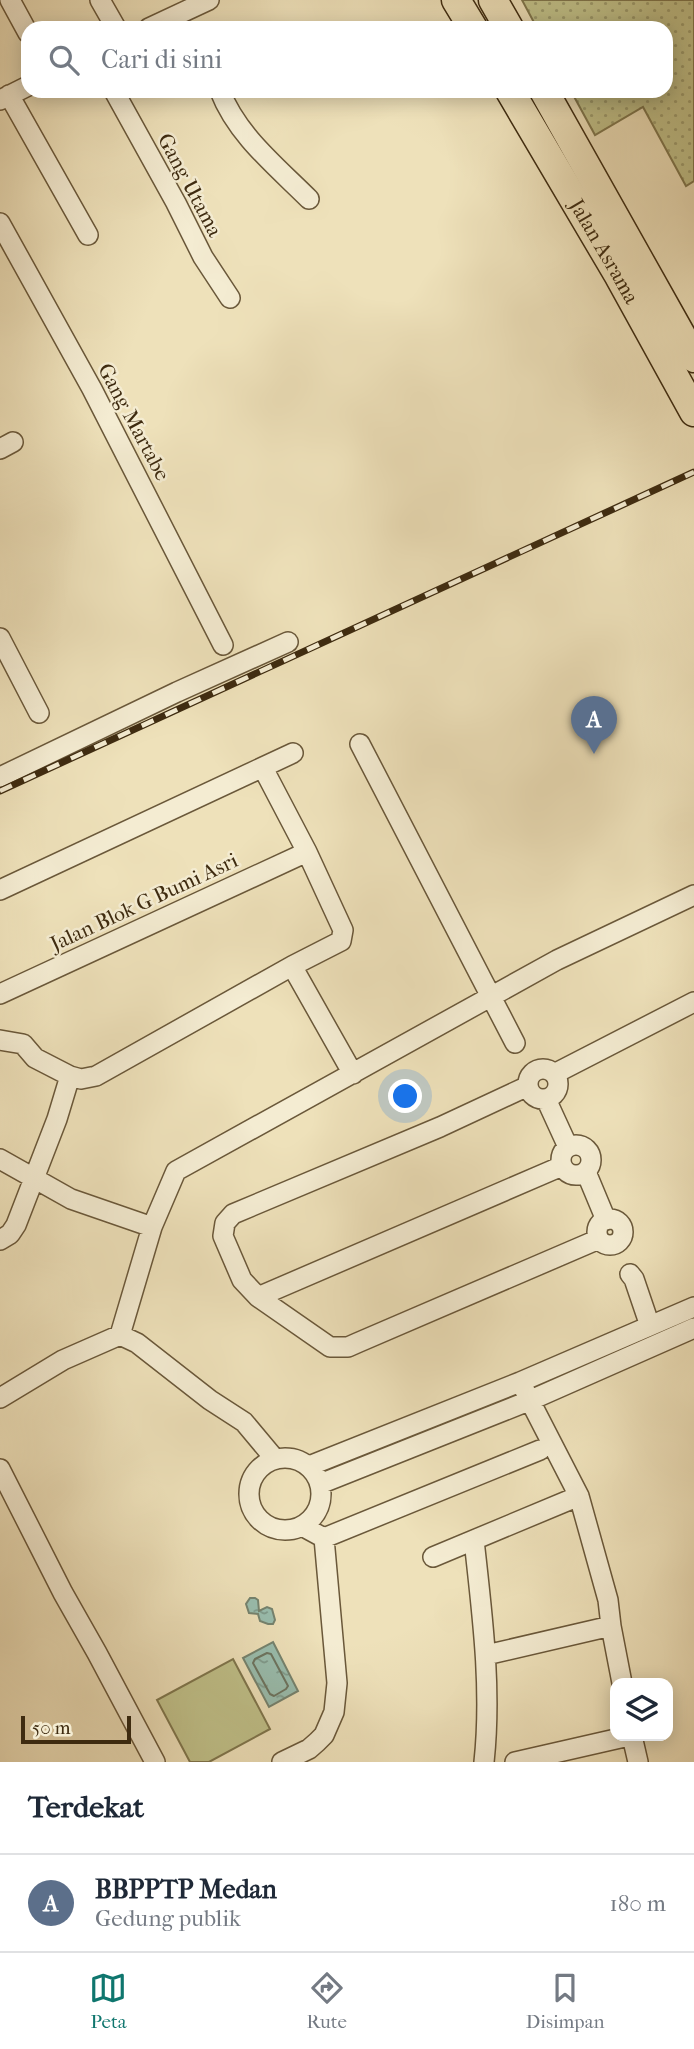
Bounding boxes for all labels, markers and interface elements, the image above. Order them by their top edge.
search box [21,21,673,98]
icon: search [45,41,83,79]
text: Cari di sini [101,44,222,75]
street label: Gang Utama [153,129,227,241]
street label: Jalan Asrama [563,193,644,308]
street label: Gang Martabe [93,359,175,485]
pin: A [571,696,617,754]
street label: Jalan Blok G Bumi Asri [45,848,242,957]
your location [388,1079,422,1113]
map controls [610,1678,673,1741]
button: layers [610,1678,673,1741]
scale bar [21,1713,131,1745]
text: 50 m [32,1717,71,1739]
text: Terdekat [28,1790,144,1825]
text: BBPPTP Medan [95,1874,277,1905]
text: A [44,1890,58,1917]
text: 180 m [609,1890,666,1917]
text: Gedung publik [95,1905,241,1932]
tab: Peta [89,1969,127,2033]
tab: Rute [306,1969,347,2033]
tab: Disimpan [526,1969,604,2033]

